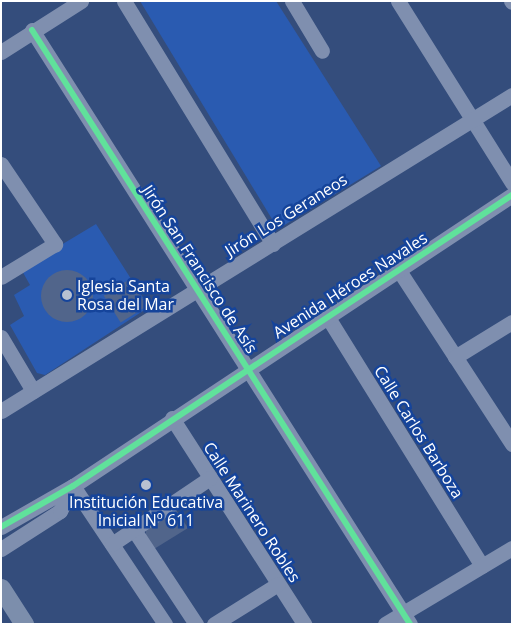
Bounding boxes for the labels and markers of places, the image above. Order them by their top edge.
place label: Iglesia Santa Rosa del Mar [77,276,174,314]
marker: Iglesia Santa Rosa del Mar [61,289,73,301]
marker: Institución Educativa Inicial Nº 611 [140,479,152,491]
place label: Institución Educativa Inicial Nº 611 [69,492,223,530]

